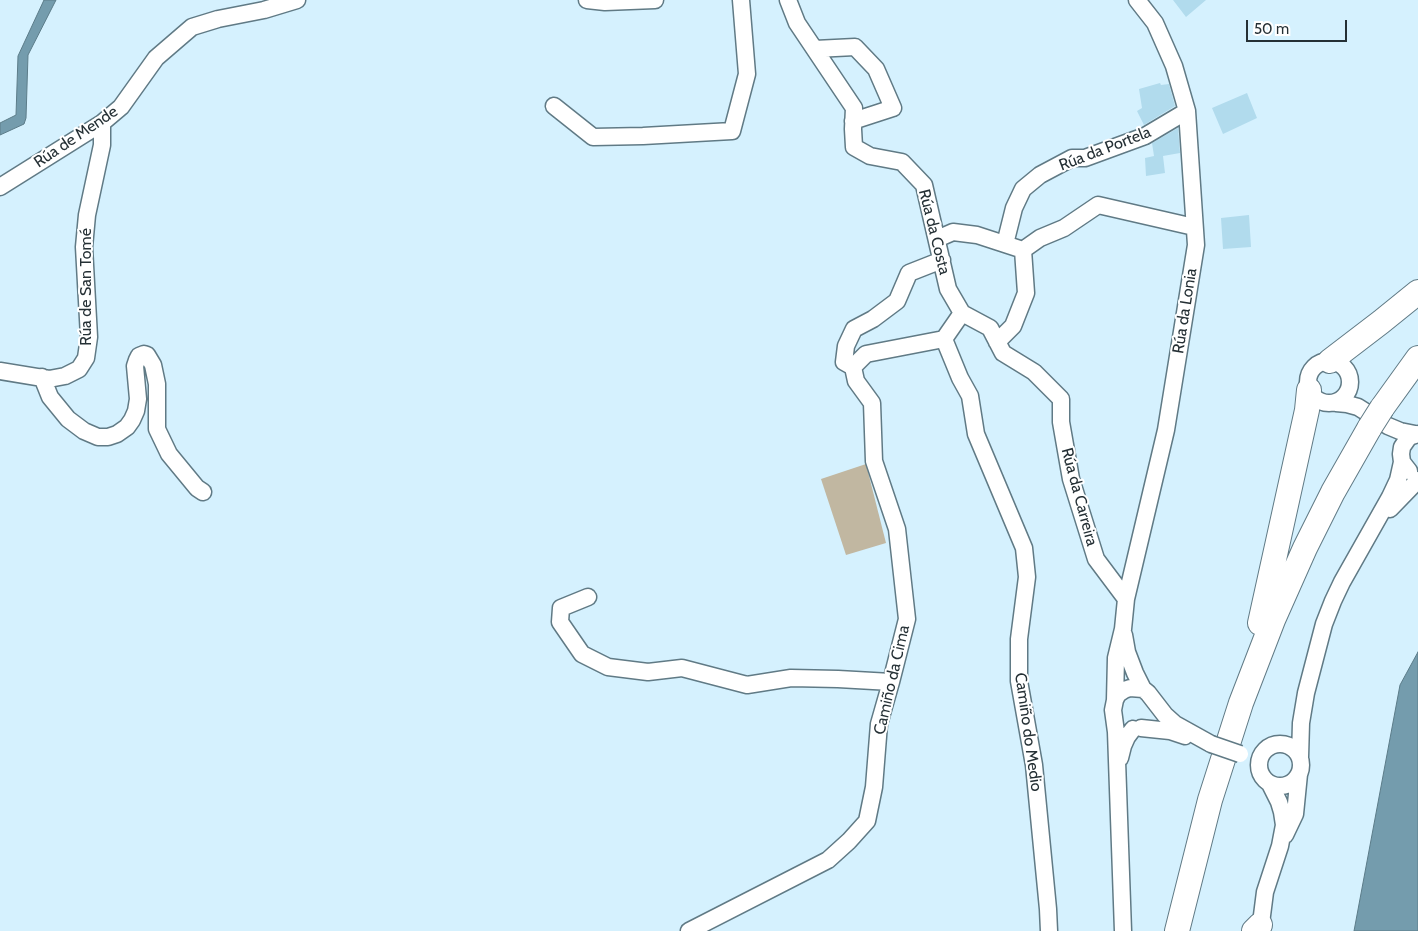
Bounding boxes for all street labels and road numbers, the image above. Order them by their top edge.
street label: Rúa de Mende [31,102,121,172]
street label: Rúa da Portela [1056,123,1154,175]
street label: Rúa da Costa [914,187,954,277]
street label: Rúa de San Tomé [76,228,96,346]
street label: Rúa da Lonia [1169,267,1201,355]
street label: Rúa da Carreira [1057,446,1101,548]
street label: Camiño da Cima [870,623,914,737]
street label: Camiño do Medio [1010,671,1046,793]

